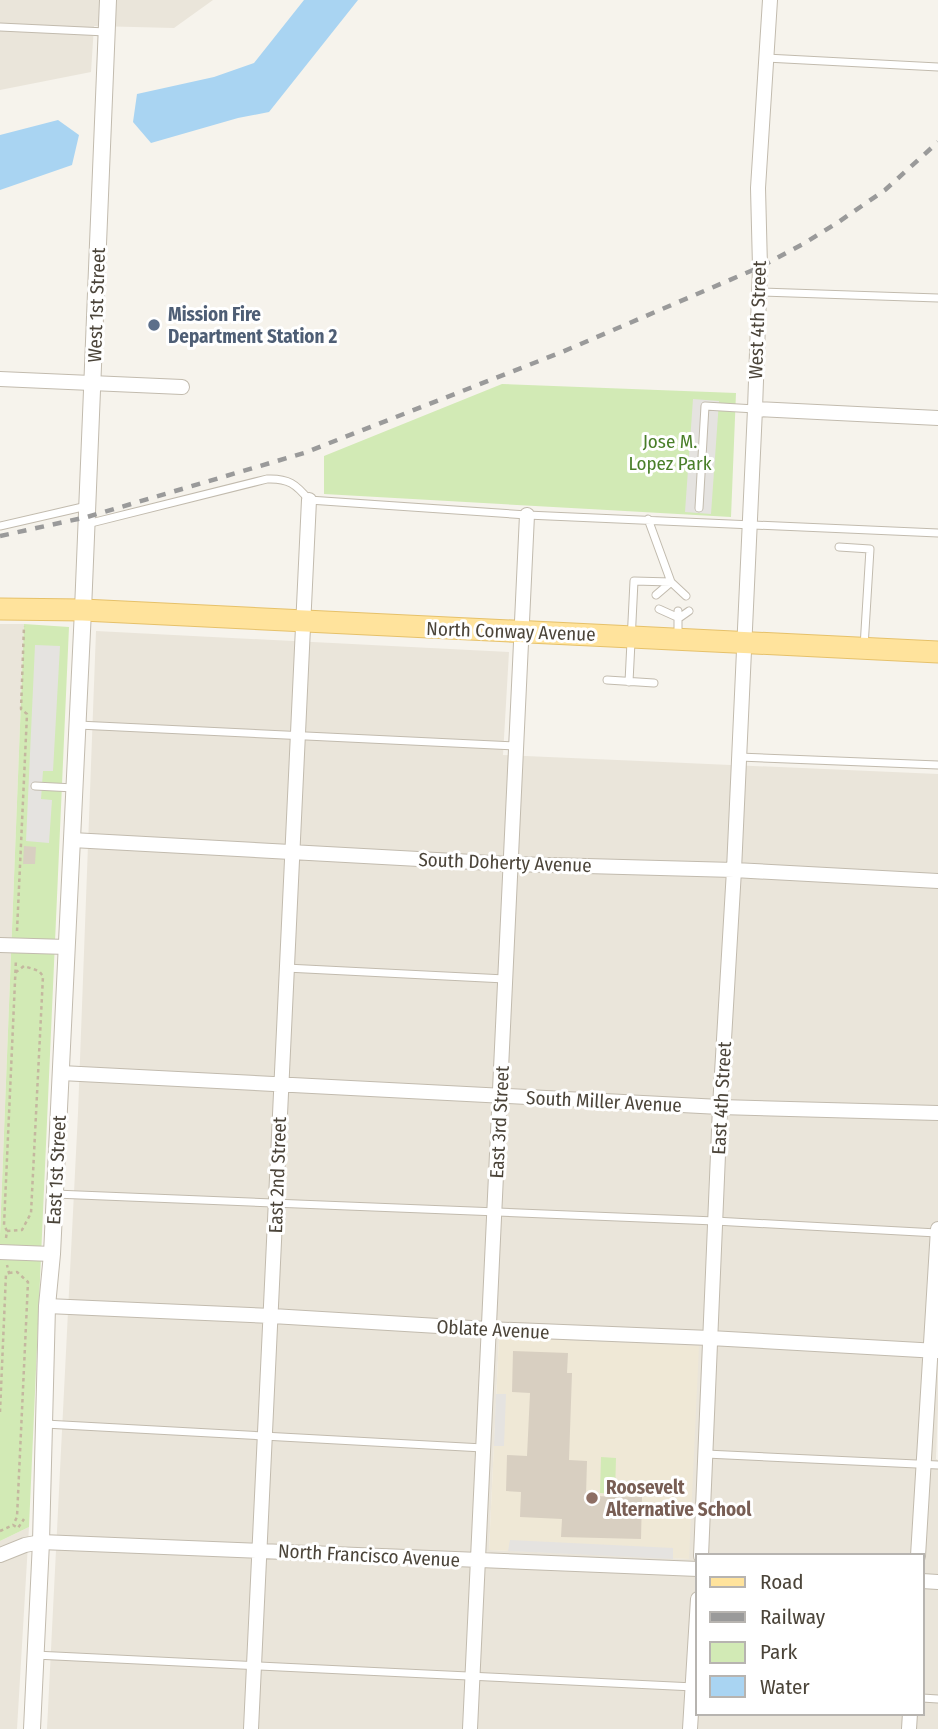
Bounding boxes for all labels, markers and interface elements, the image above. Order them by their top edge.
street label: West 1st Street [83,246,110,363]
street label: West 4th Street [744,259,771,380]
place label: Mission Fire Department Station 2 [168,303,337,348]
marker: Mission Fire Department Station 2 [146,317,162,333]
park label: Jose M. Lopez Park [628,430,712,475]
street label: North Conway Avenue [426,617,596,646]
street label: South Doherty Avenue [418,848,592,877]
street label: East 4th Street [707,1040,736,1155]
street label: East 3rd Street [485,1064,514,1179]
street label: South Miller Avenue [526,1086,682,1117]
street label: East 1st Street [42,1114,71,1225]
street label: East 2nd Street [264,1116,291,1234]
street label: Oblate Avenue [436,1315,550,1344]
place label: Roosevelt Alternative School [605,1476,752,1521]
marker: Roosevelt Alternative School [584,1490,600,1506]
street label: North Francisco Avenue [277,1539,461,1572]
legend [696,1554,924,1715]
text: Road [760,1569,804,1595]
text: Railway [760,1604,826,1630]
text: Park [760,1639,798,1665]
text: Water [760,1674,810,1700]

